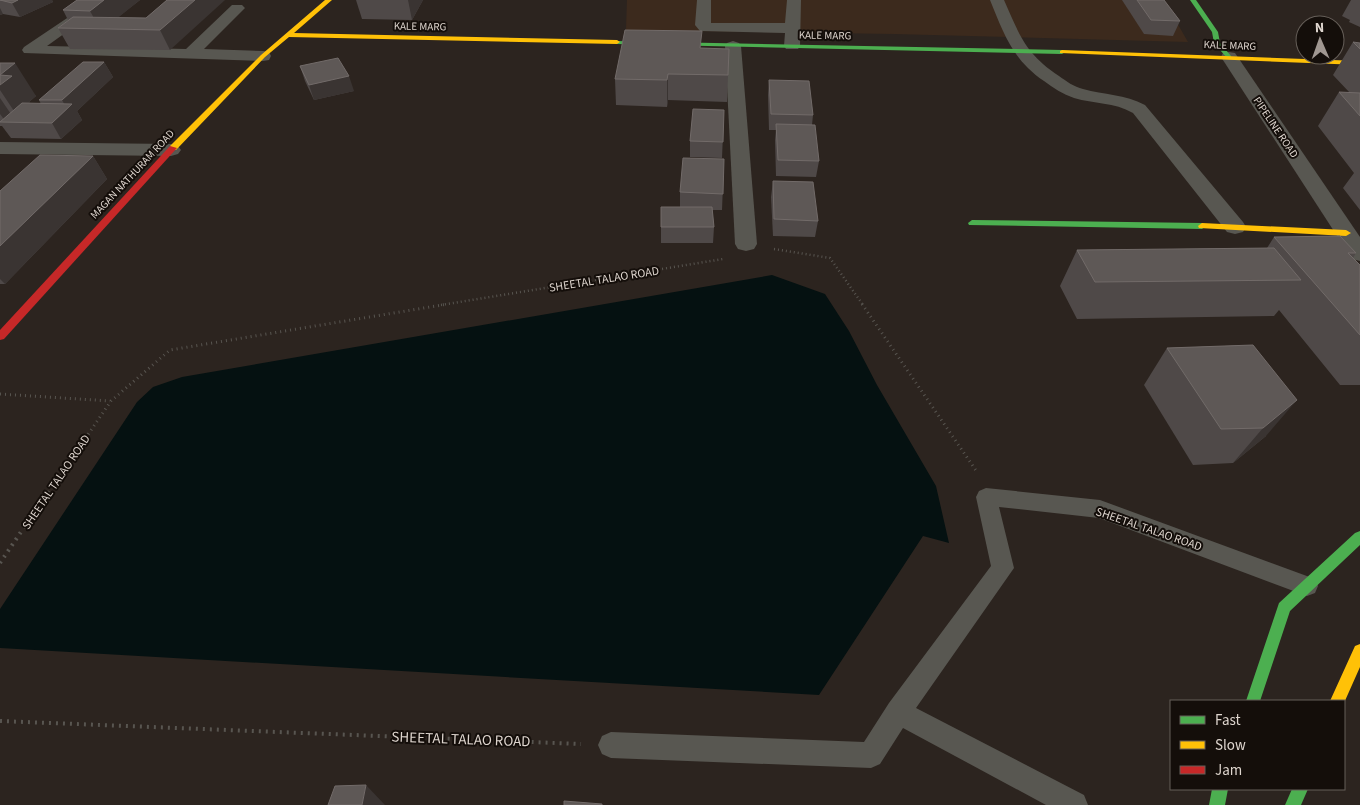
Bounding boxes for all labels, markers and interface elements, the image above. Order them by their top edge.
north arrow [1295,15,1345,65]
text: N [1315,18,1325,38]
street label: KALE MARG [394,19,447,34]
street label: KALE MARG [799,28,852,43]
street label: KALE MARG [1203,37,1257,54]
street label: PIPELINE ROAD [1250,94,1302,161]
street label: MAGAN NATHURAM ROAD [87,126,178,222]
street label: SHEETAL TALAO ROAD [548,262,660,297]
street label: SHEETAL TALAO ROAD [18,431,95,533]
street label: SHEETAL TALAO ROAD [1093,503,1204,556]
legend [1170,700,1345,790]
text: Fast [1215,710,1241,731]
street label: SHEETAL TALAO ROAD [391,727,531,752]
text: Slow [1215,735,1246,756]
text: Jam [1215,760,1242,781]

